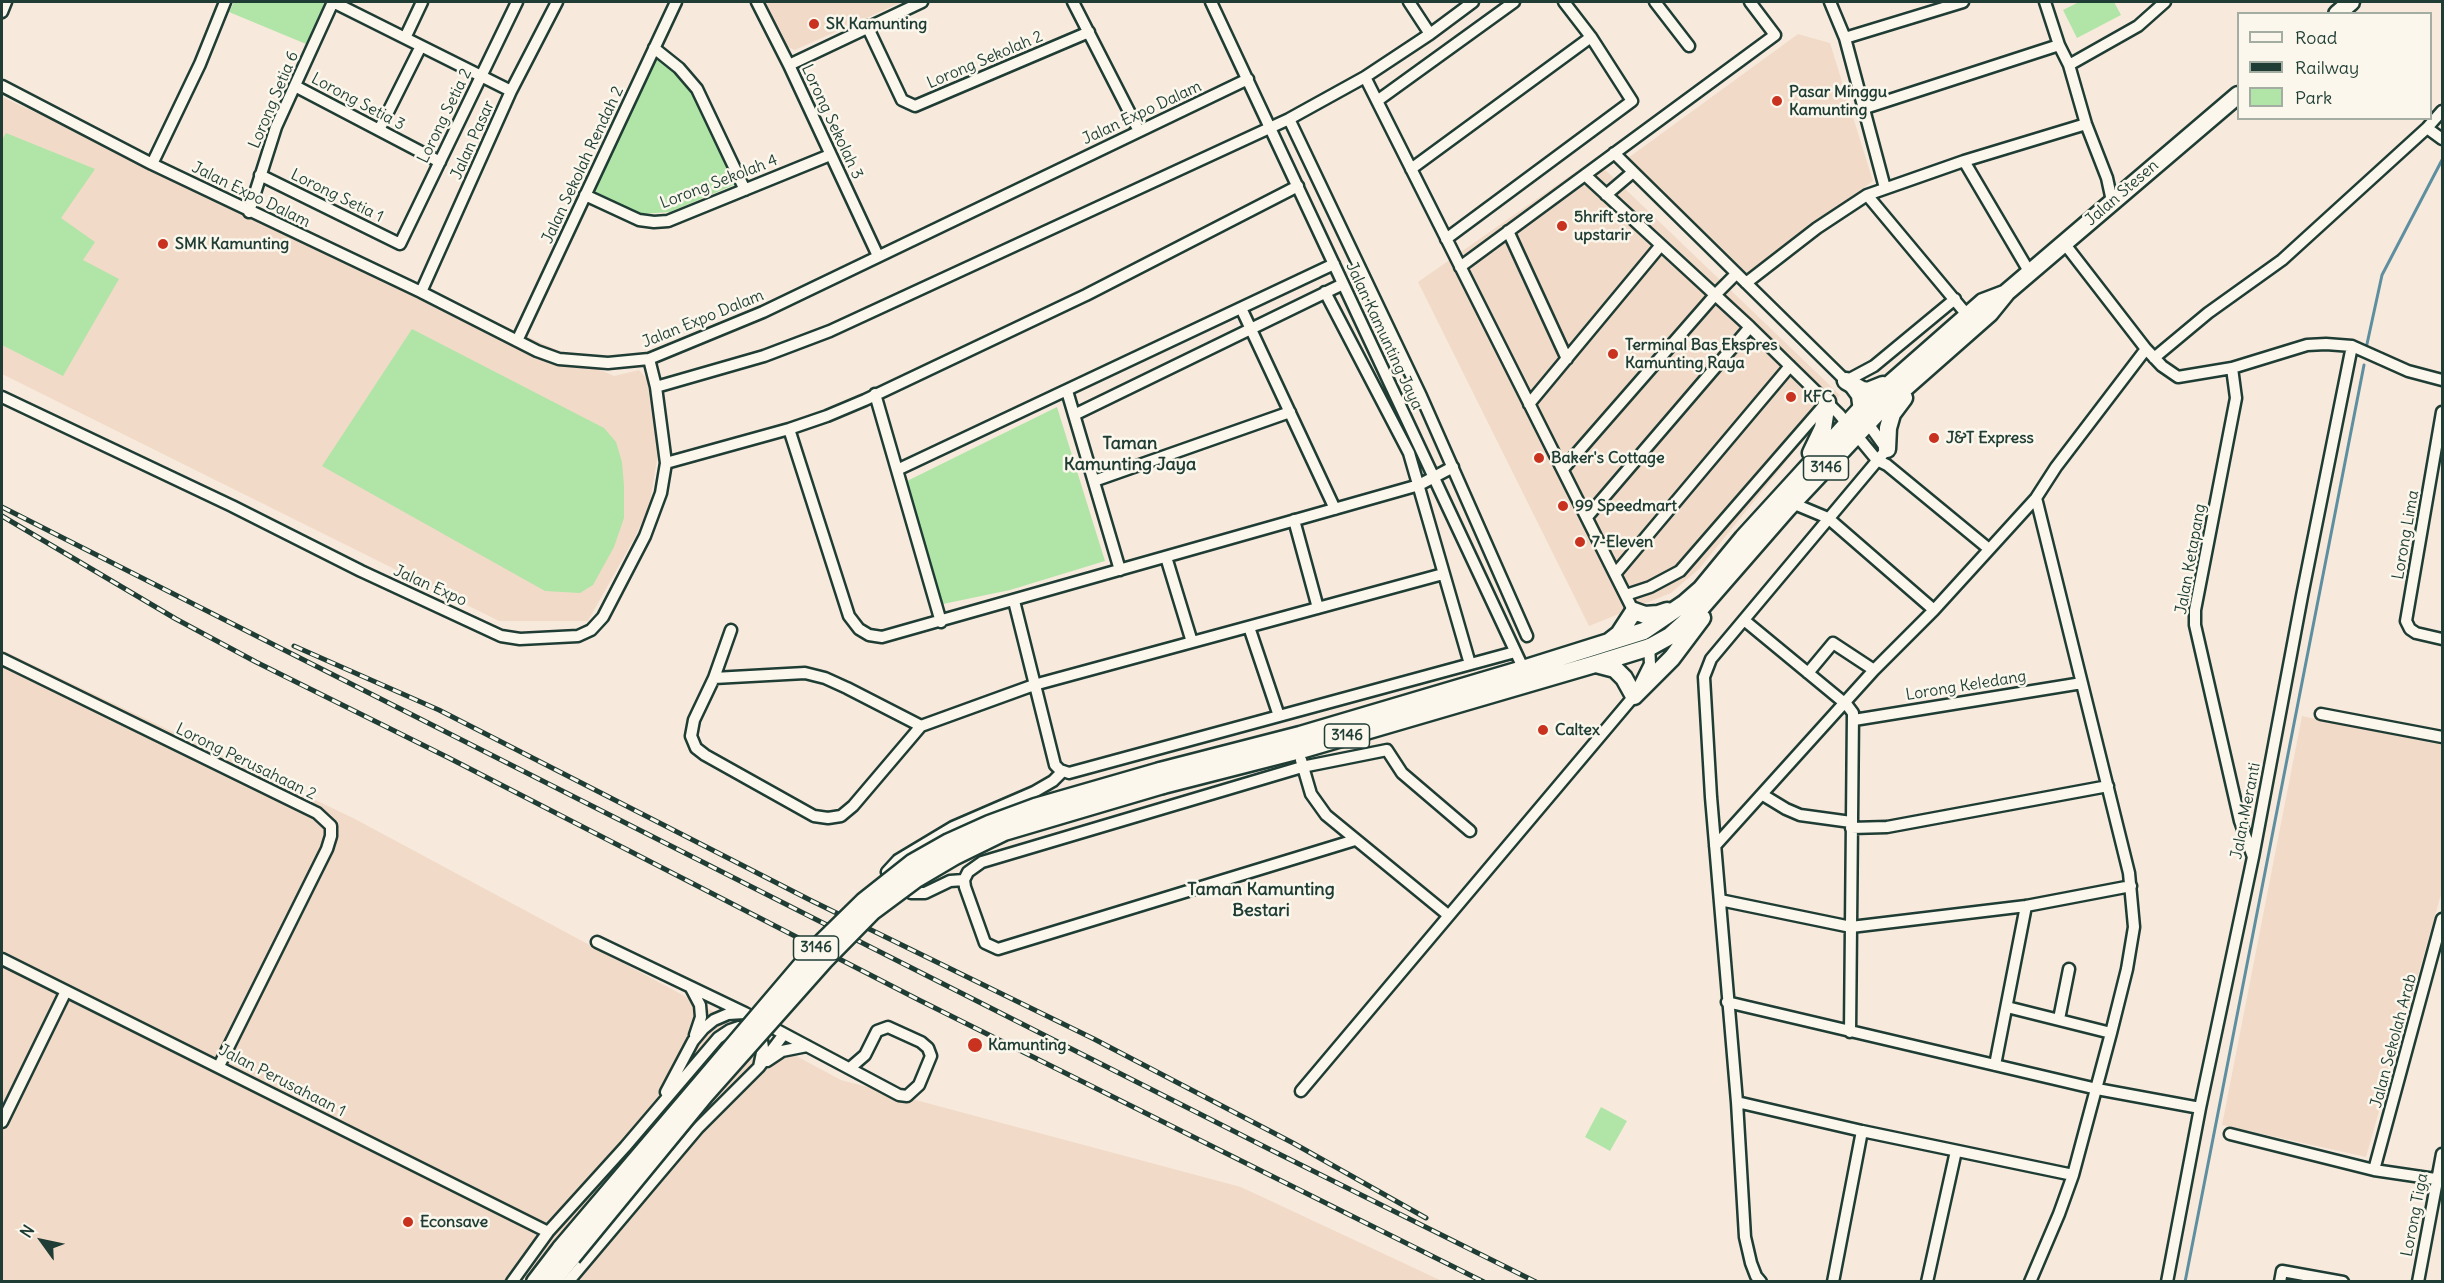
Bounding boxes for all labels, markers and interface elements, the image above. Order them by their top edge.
legend [2237,12,2432,120]
place label: SK Kamunting [826,14,927,34]
marker: SK Kamunting [807,17,821,31]
text: Road [2295,26,2337,49]
street label: Lorong Sekolah 2 [924,27,1046,93]
street label: Lorong Setia 6 [245,49,303,151]
text: Railway [2295,56,2359,79]
street label: Lorong Sekolah 3 [797,62,867,182]
street label: Lorong Setia 2 [414,65,476,167]
street label: Lorong Setia 3 [308,69,408,135]
street label: Jalan Expo Dalam [1079,77,1205,149]
place label: Pasar Minggu Kamunting [1789,82,1887,120]
street label: Jalan Sekolah Rendah 2 [538,83,628,247]
text: Park [2295,86,2332,109]
marker: Pasar Minggu Kamunting [1770,94,1784,108]
street label: Jalan Pasar [447,98,499,182]
street label: Lorong Sekolah 4 [657,151,781,213]
street label: Jalan Stesen [2081,156,2163,230]
street label: Jalan Expo Dalam [189,158,313,232]
street label: Lorong Setia 1 [288,165,386,227]
place label: 5hrift store upstarir [1574,207,1653,245]
marker: 5hrift store upstarir [1555,219,1569,233]
place label: SMK Kamunting [175,234,289,254]
marker: SMK Kamunting [156,237,170,251]
street label: Jalan Kamunting Jaya [1341,259,1427,413]
street label: Jalan Expo Dalam [639,286,767,352]
place label: Terminal Bas Ekspres Kamunting Raya [1625,335,1777,373]
marker: Terminal Bas Ekspres Kamunting Raya [1606,347,1620,361]
place label: KFC [1803,387,1832,407]
marker: KFC [1784,390,1798,404]
place label: J&T Express [1946,428,2034,448]
marker: J&T Express [1927,431,1941,445]
district label: Taman Kamunting Jaya [1064,433,1196,476]
place label: Baker's Cottage [1551,448,1665,468]
marker: Baker's Cottage [1532,451,1546,465]
road number: 3146 [1804,456,1848,480]
street label: Lorong Lima [2389,489,2423,581]
place label: 99 Speedmart [1575,496,1677,516]
marker: 99 Speedmart [1556,499,1570,513]
street label: Jalan Ketapang [2172,502,2210,616]
place label: 7-Eleven [1592,532,1653,552]
marker: 7-Eleven [1573,535,1587,549]
street label: Jalan Expo [390,561,470,611]
street label: Lorong Keledang [1904,667,2028,705]
street label: Lorong Perusahaan 2 [173,720,319,804]
place label: Caltex [1555,720,1600,740]
marker: Caltex [1536,723,1550,737]
road number: 3146 [1324,724,1370,748]
street label: Jalan Meranti [2227,761,2265,861]
district label: Taman Kamunting Bestari [1187,879,1335,922]
road number: 3146 [794,936,838,960]
street label: Jalan Sekolah Arab [2367,972,2421,1110]
place label: Kamunting [988,1035,1066,1055]
marker: Kamunting [966,1036,984,1054]
street label: Jalan Perusahaan 1 [215,1041,349,1121]
street label: Lorong Tiga [2397,1172,2433,1258]
north arrow [12,1211,72,1271]
place label: Econsave [420,1212,488,1232]
marker: Econsave [401,1215,415,1229]
text: N [16,1221,38,1241]

